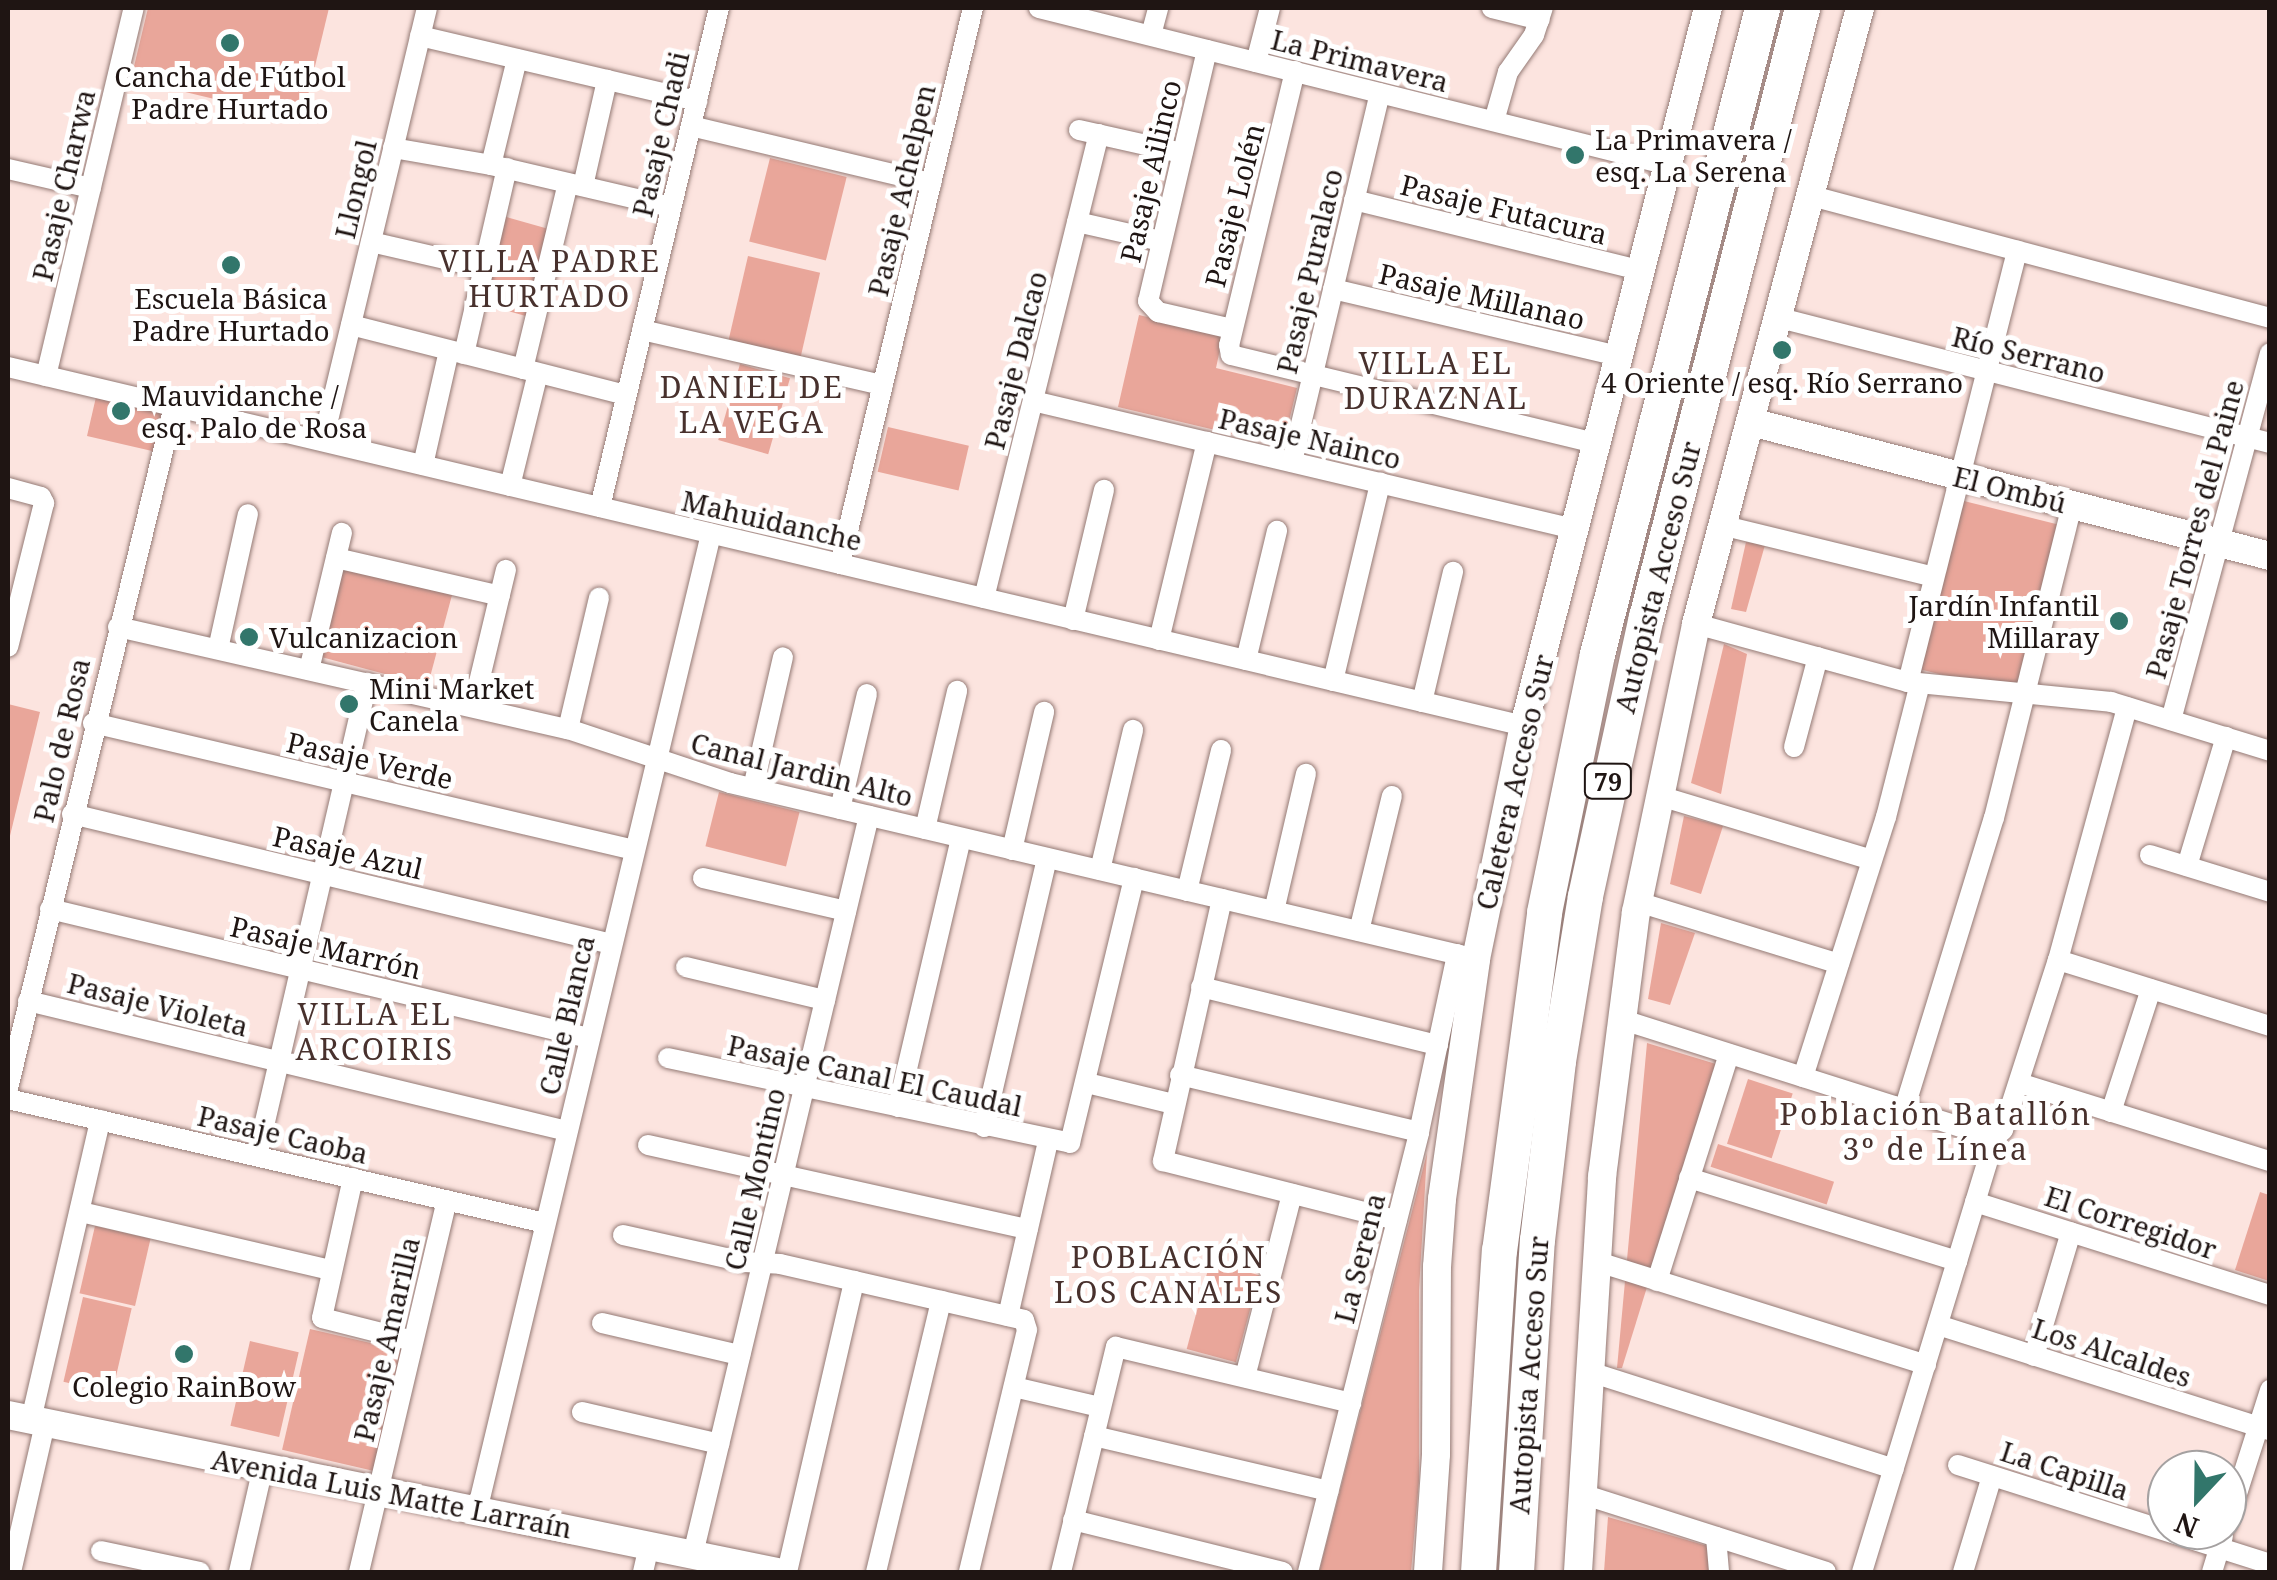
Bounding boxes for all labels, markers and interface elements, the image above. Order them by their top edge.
street label: La Primavera [1268,22,1452,98]
marker: Cancha de Fútbol Padre Hurtado [219,32,241,54]
street label: Pasaje Chadi [625,48,695,220]
place label: Cancha de Fútbol Padre Hurtado [114,59,346,125]
street label: Pasaje Ailinco [1113,77,1187,265]
street label: Pasaje Achelpen [860,81,942,299]
street label: Pasaje Charwa [25,86,101,284]
street label: Pasaje Lolén [1197,120,1271,290]
place label: La Primavera / esq. La Serena [1595,122,1792,188]
street label: Llongol [327,136,383,242]
marker: La Primavera / esq. La Serena [1564,144,1586,166]
street label: Pasaje Puralaco [1269,165,1349,377]
street label: Pasaje Futacura [1397,167,1611,251]
district label: VILLA PADRE HURTADO [438,243,662,314]
marker: Escuela Básica Padre Hurtado [220,254,242,276]
street label: Pasaje Millanao [1376,256,1588,336]
street label: Pasaje Dalcao [977,268,1053,452]
place label: Escuela Básica Padre Hurtado [132,281,330,347]
street label: Río Serrano [1949,319,2109,389]
marker: 4 Oriente / esq. Río Serrano [1771,339,1793,361]
district label: VILLA EL DURAZNAL [1344,345,1528,416]
place label: 4 Oriente / esq. Río Serrano [1601,365,1963,399]
district label: DANIEL DE LA VEGA [660,369,844,440]
street label: Pasaje Torres del Paine [2138,376,2250,682]
place label: Mauvidanche / esq. Palo de Rosa [141,378,367,444]
marker: Mauvidanche / esq. Palo de Rosa [110,400,132,422]
street label: Pasaje Nainco [1216,401,1404,475]
street label: Autopista Acceso Sur [1607,438,1707,716]
street label: El Ombú [1950,459,2070,519]
street label: Mahuidanche [679,483,865,557]
place label: Jardín Infantil Millaray [1909,588,2099,654]
marker: Jardín Infantil Millaray [2108,610,2130,632]
place label: Vulcanizacion [269,620,458,654]
marker: Vulcanizacion [238,626,260,648]
street label: Caletera Acceso Sur [1468,651,1560,913]
street label: Palo de Rosa [26,655,96,825]
place label: Mini Market Canela [369,671,534,737]
marker: Mini Market Canela [338,693,360,715]
street label: Pasaje Verde [284,725,456,795]
street label: Canal Jardin Alto [688,725,916,813]
road number: 79 [1583,761,1633,801]
street label: Pasaje Azul [270,819,426,885]
street label: Pasaje Marrón [228,909,424,985]
street label: Calle Blanca [531,932,601,1098]
street label: Pasaje Violeta [64,965,252,1043]
district label: VILLA EL ARCOIRIS [296,996,454,1066]
street label: Pasaje Canal El Caudal [725,1027,1025,1123]
street label: Calle Montino [717,1085,791,1273]
district label: Población Batallón 3º de Línea [1779,1096,2093,1166]
street label: Pasaje Caoba [195,1098,371,1170]
street label: El Corregidor [2041,1178,2221,1266]
street label: La Serena [1327,1190,1391,1326]
street label: Pasaje Amarilla [346,1233,426,1445]
street label: Autopista Acceso Sur [1502,1235,1554,1515]
district label: POBLACIÓN LOS CANALES [1054,1239,1284,1310]
street label: Los Alcaldes [2028,1311,2196,1393]
marker: Colegio RainBow [173,1343,195,1365]
place label: Colegio RainBow [72,1369,296,1403]
street label: La Capilla [1997,1434,2133,1506]
street label: Avenida Luis Matte Larraín [209,1442,575,1544]
north arrow [2147,1450,2247,1550]
text: N [2169,1504,2204,1548]

